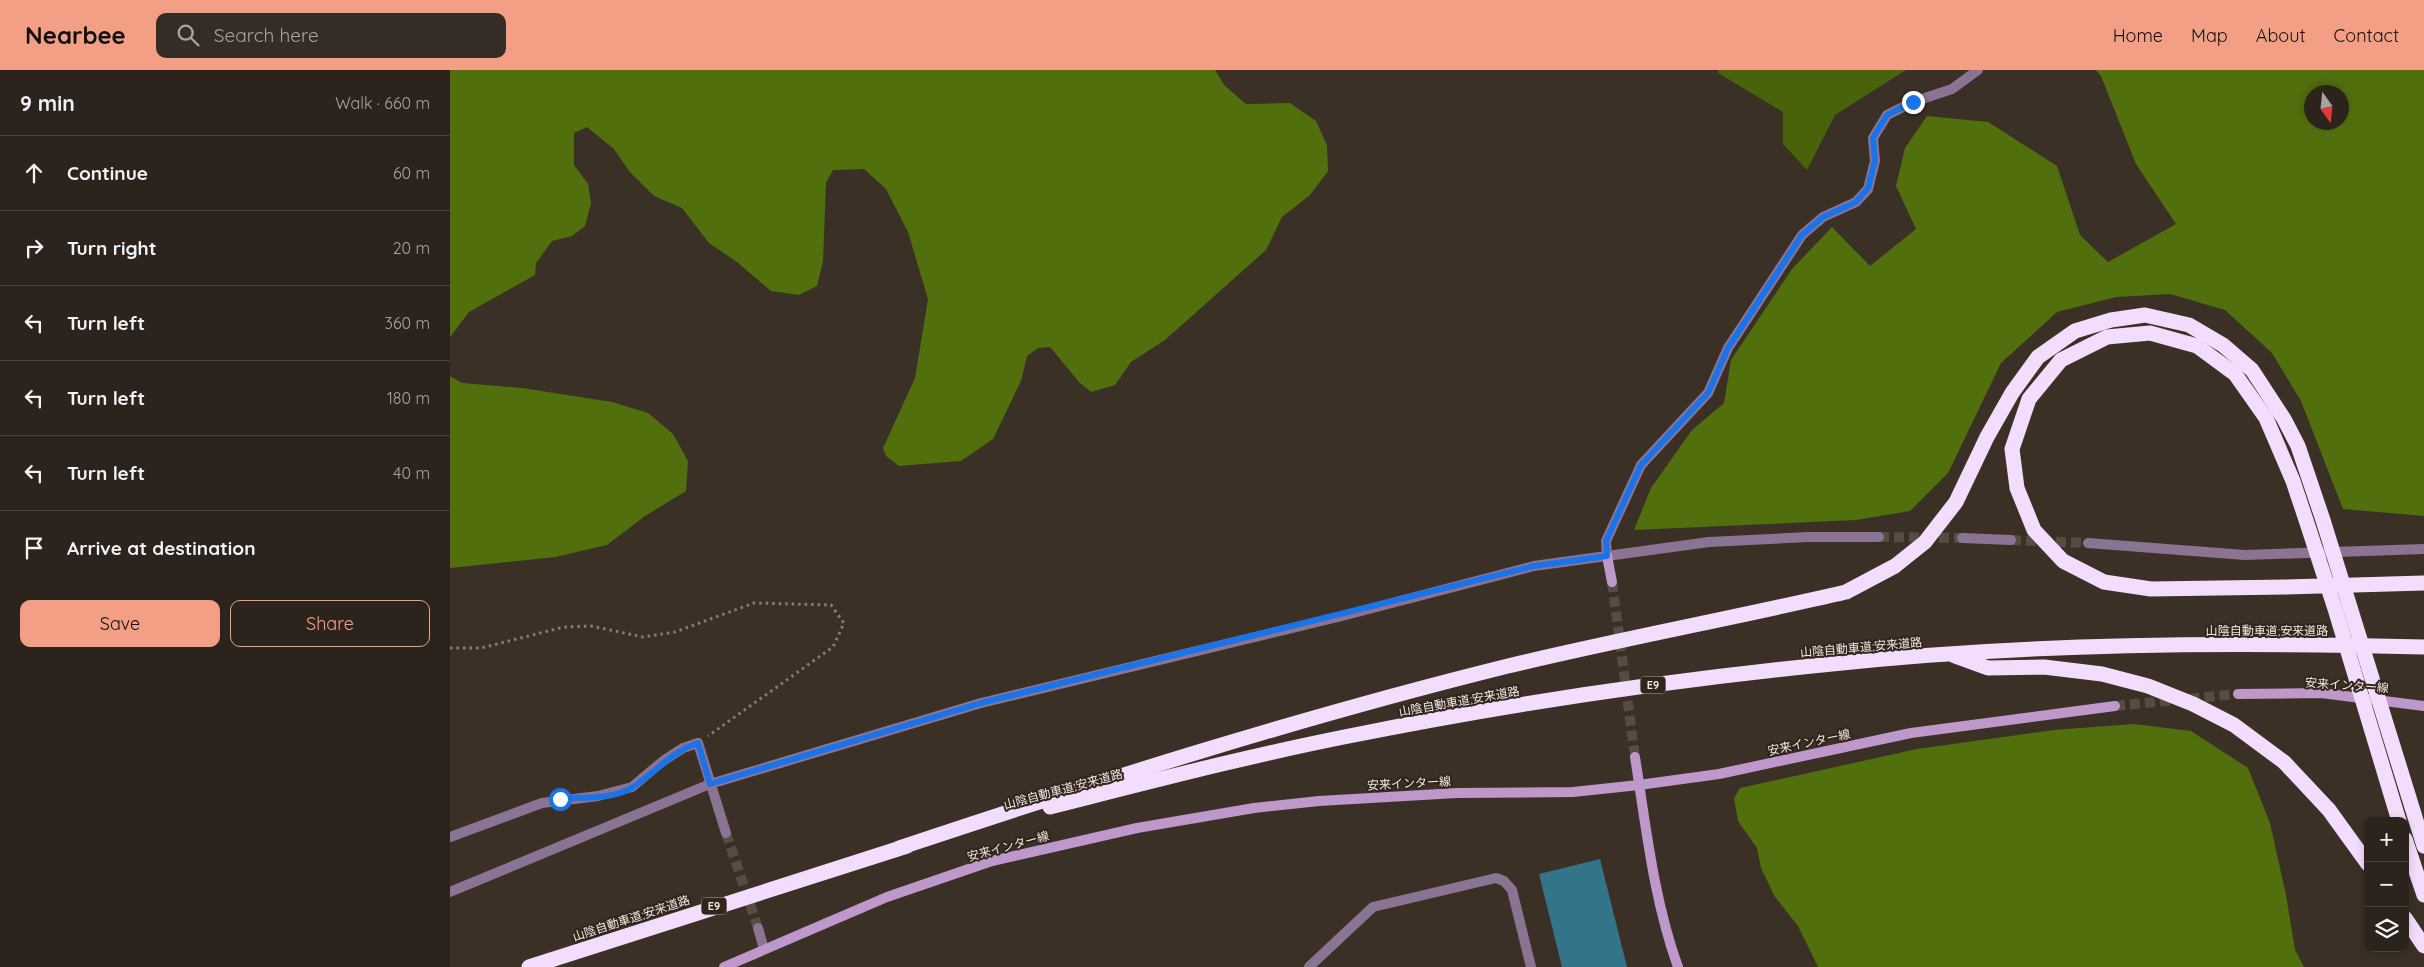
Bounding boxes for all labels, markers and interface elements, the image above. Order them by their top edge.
search box [156,13,506,58]
text: Nearbee [25,20,126,50]
icon: search [174,21,202,49]
text: Search here [214,23,319,47]
text: Home [2113,24,2163,47]
text: Map [2191,24,2228,47]
text: About [2256,24,2306,47]
text: Contact [2334,24,2399,47]
north arrow [2304,85,2349,130]
text: 9 min [20,90,75,116]
route end [1902,91,1925,114]
text: Walk · 660 m [335,93,430,113]
icon: ahead [20,159,48,187]
text: Continue [67,161,148,185]
text: 60 m [393,163,430,183]
icon: right [20,234,48,262]
text: Turn right [67,236,156,260]
text: 20 m [393,238,430,258]
icon: left [20,309,48,337]
text: Turn left [67,311,145,335]
text: 360 m [385,313,430,333]
icon: left [20,384,48,412]
text: Turn left [67,386,145,410]
text: 180 m [387,388,430,408]
icon: left [20,459,48,487]
text: Turn left [67,461,145,485]
text: 40 m [393,463,430,483]
icon: arrive [20,534,48,562]
text: Arrive at destination [67,536,256,560]
button: Save [20,600,220,647]
button: Share [230,600,430,647]
street label: 山陰自動車道;安来道路 [2206,623,2328,638]
street label: 山陰自動車道;安来道路 [1799,634,1923,660]
street label: 安来インター線 [2305,675,2389,695]
road number: E9 [1640,676,1666,694]
street label: 山陰自動車道;安来道路 [1397,683,1521,719]
street label: 安来インター線 [1766,726,1852,758]
street label: 山陰自動車道;安来道路 [1002,766,1124,812]
street label: 安来インター線 [1367,773,1451,793]
route start [549,788,572,811]
map controls [2364,817,2409,952]
button: + [2364,817,2409,862]
street label: 安来インター線 [965,828,1051,864]
button: − [2364,862,2409,907]
street label: 山陰自動車道;安来道路 [570,892,692,944]
road number: E9 [702,898,726,914]
button: layers [2364,907,2409,952]

